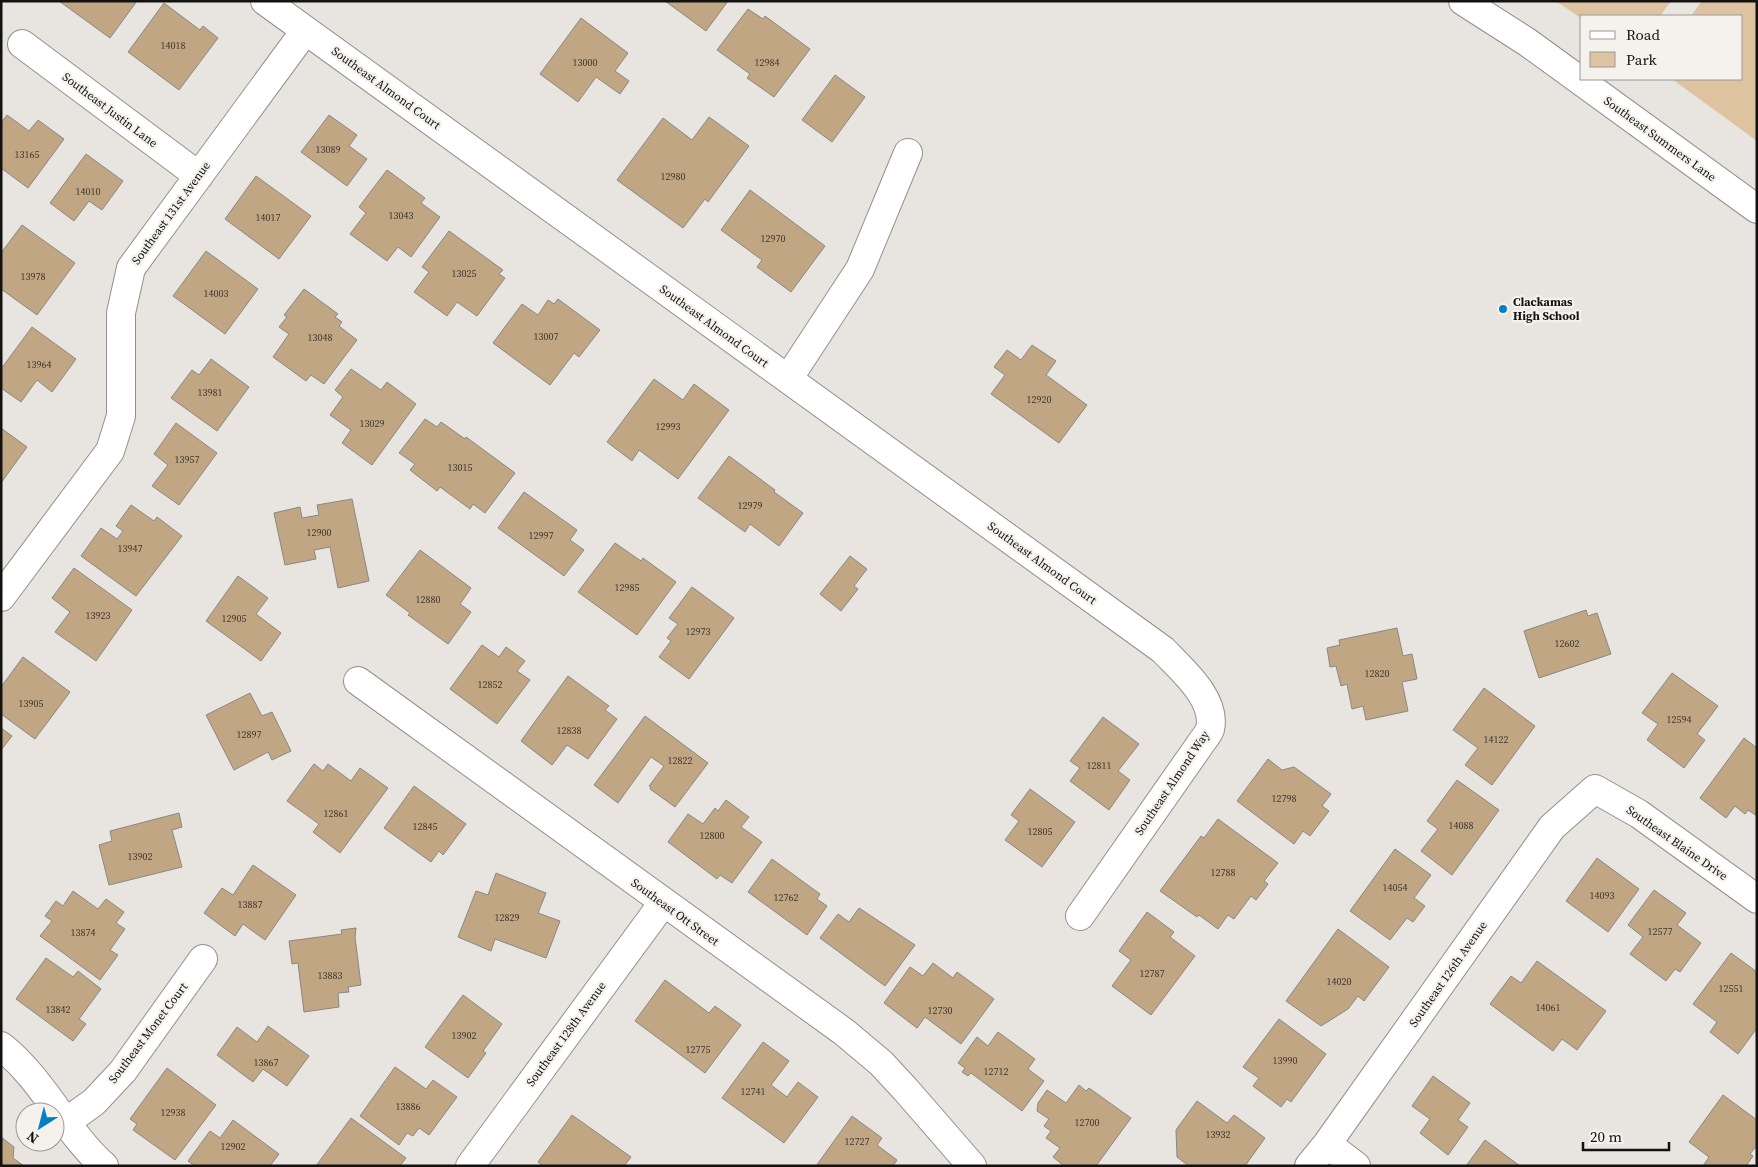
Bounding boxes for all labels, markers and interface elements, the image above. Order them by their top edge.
legend [1580,15,1743,80]
text: Road [1626,24,1660,45]
house number: 14018 [161,39,186,52]
street label: Southeast Almond Court [328,43,444,133]
text: Park [1626,49,1658,70]
house number: 13000 [573,56,598,69]
house number: 12984 [755,56,780,69]
street label: Southeast Justin Lane [59,69,161,151]
street label: Southeast Summers Lane [1601,93,1719,185]
house number: 13089 [316,143,341,156]
house number: 13165 [15,148,40,161]
street label: Southeast 131st Avenue [128,158,214,268]
house number: 12980 [661,170,686,183]
house number: 14010 [76,185,101,198]
house number: 13043 [389,209,414,222]
house number: 14017 [256,211,281,224]
house number: 12970 [761,232,786,245]
house number: 13025 [452,267,477,280]
house number: 13978 [21,270,46,283]
street label: Southeast Almond Court [656,281,772,371]
house number: 14003 [204,287,229,300]
place label: Clackamas High School [1513,294,1580,324]
marker: Clackamas High School [1497,303,1509,315]
house number: 13007 [534,330,559,343]
house number: 13048 [308,331,333,344]
house number: 13964 [27,358,52,371]
house number: 13981 [198,386,223,399]
house number: 12920 [1027,393,1052,406]
house number: 13029 [360,417,385,430]
house number: 12993 [656,420,681,433]
house number: 13957 [175,453,200,466]
house number: 13015 [448,461,473,474]
house number: 12979 [738,499,763,512]
street label: Southeast Almond Court [984,518,1100,608]
house number: 12900 [307,526,332,539]
house number: 12997 [529,529,554,542]
house number: 13947 [118,542,143,555]
house number: 12985 [615,581,640,594]
house number: 12880 [416,593,441,606]
house number: 13923 [86,609,111,622]
house number: 12905 [222,612,247,625]
house number: 12973 [686,625,711,638]
house number: 12602 [1555,637,1580,650]
house number: 12820 [1365,667,1390,680]
house number: 12852 [478,678,503,691]
house number: 13905 [19,697,44,710]
house number: 12594 [1667,713,1692,726]
house number: 12838 [557,724,582,737]
street label: Southeast Almond Way [1131,727,1214,838]
house number: 12897 [237,728,262,741]
house number: 14122 [1484,733,1509,746]
house number: 12822 [668,754,693,767]
house number: 12811 [1087,759,1112,772]
house number: 12798 [1272,792,1297,805]
street label: Southeast Blaine Drive [1623,802,1731,884]
house number: 12861 [324,807,349,820]
house number: 14088 [1449,819,1474,832]
house number: 12845 [413,820,438,833]
house number: 12805 [1028,825,1053,838]
house number: 12800 [700,829,725,842]
house number: 13902 [128,850,153,863]
house number: 12788 [1211,866,1236,879]
street label: Southeast Ott Street [628,875,722,949]
house number: 14054 [1383,881,1408,894]
house number: 14093 [1590,889,1615,902]
house number: 12762 [774,891,799,904]
house number: 13887 [238,898,263,911]
house number: 12829 [495,911,520,924]
street label: Southeast 126th Avenue [1405,918,1491,1030]
house number: 12577 [1648,925,1673,938]
house number: 13874 [71,926,96,939]
house number: 12787 [1140,967,1165,980]
house number: 13883 [318,969,343,982]
house number: 14020 [1327,975,1352,988]
street label: Southeast 128th Avenue [522,978,610,1090]
street label: Southeast Monet Court [105,979,191,1087]
house number: 12551 [1719,982,1744,995]
house number: 14061 [1536,1001,1561,1014]
house number: 13842 [46,1003,71,1016]
house number: 12730 [928,1004,953,1017]
house number: 13902 [452,1029,477,1042]
house number: 12775 [686,1043,711,1056]
house number: 13990 [1273,1054,1298,1067]
house number: 13867 [254,1056,279,1069]
house number: 12712 [984,1065,1009,1078]
house number: 12741 [741,1085,766,1098]
house number: 13886 [396,1100,421,1113]
north arrow [15,1102,65,1152]
house number: 12938 [161,1106,186,1119]
house number: 12700 [1075,1116,1100,1129]
scale bar [1583,1120,1669,1152]
text: N [22,1126,42,1149]
text: 20 m [1590,1126,1622,1147]
house number: 13932 [1206,1128,1231,1141]
house number: 12727 [845,1135,870,1148]
house number: 12902 [221,1140,246,1153]

